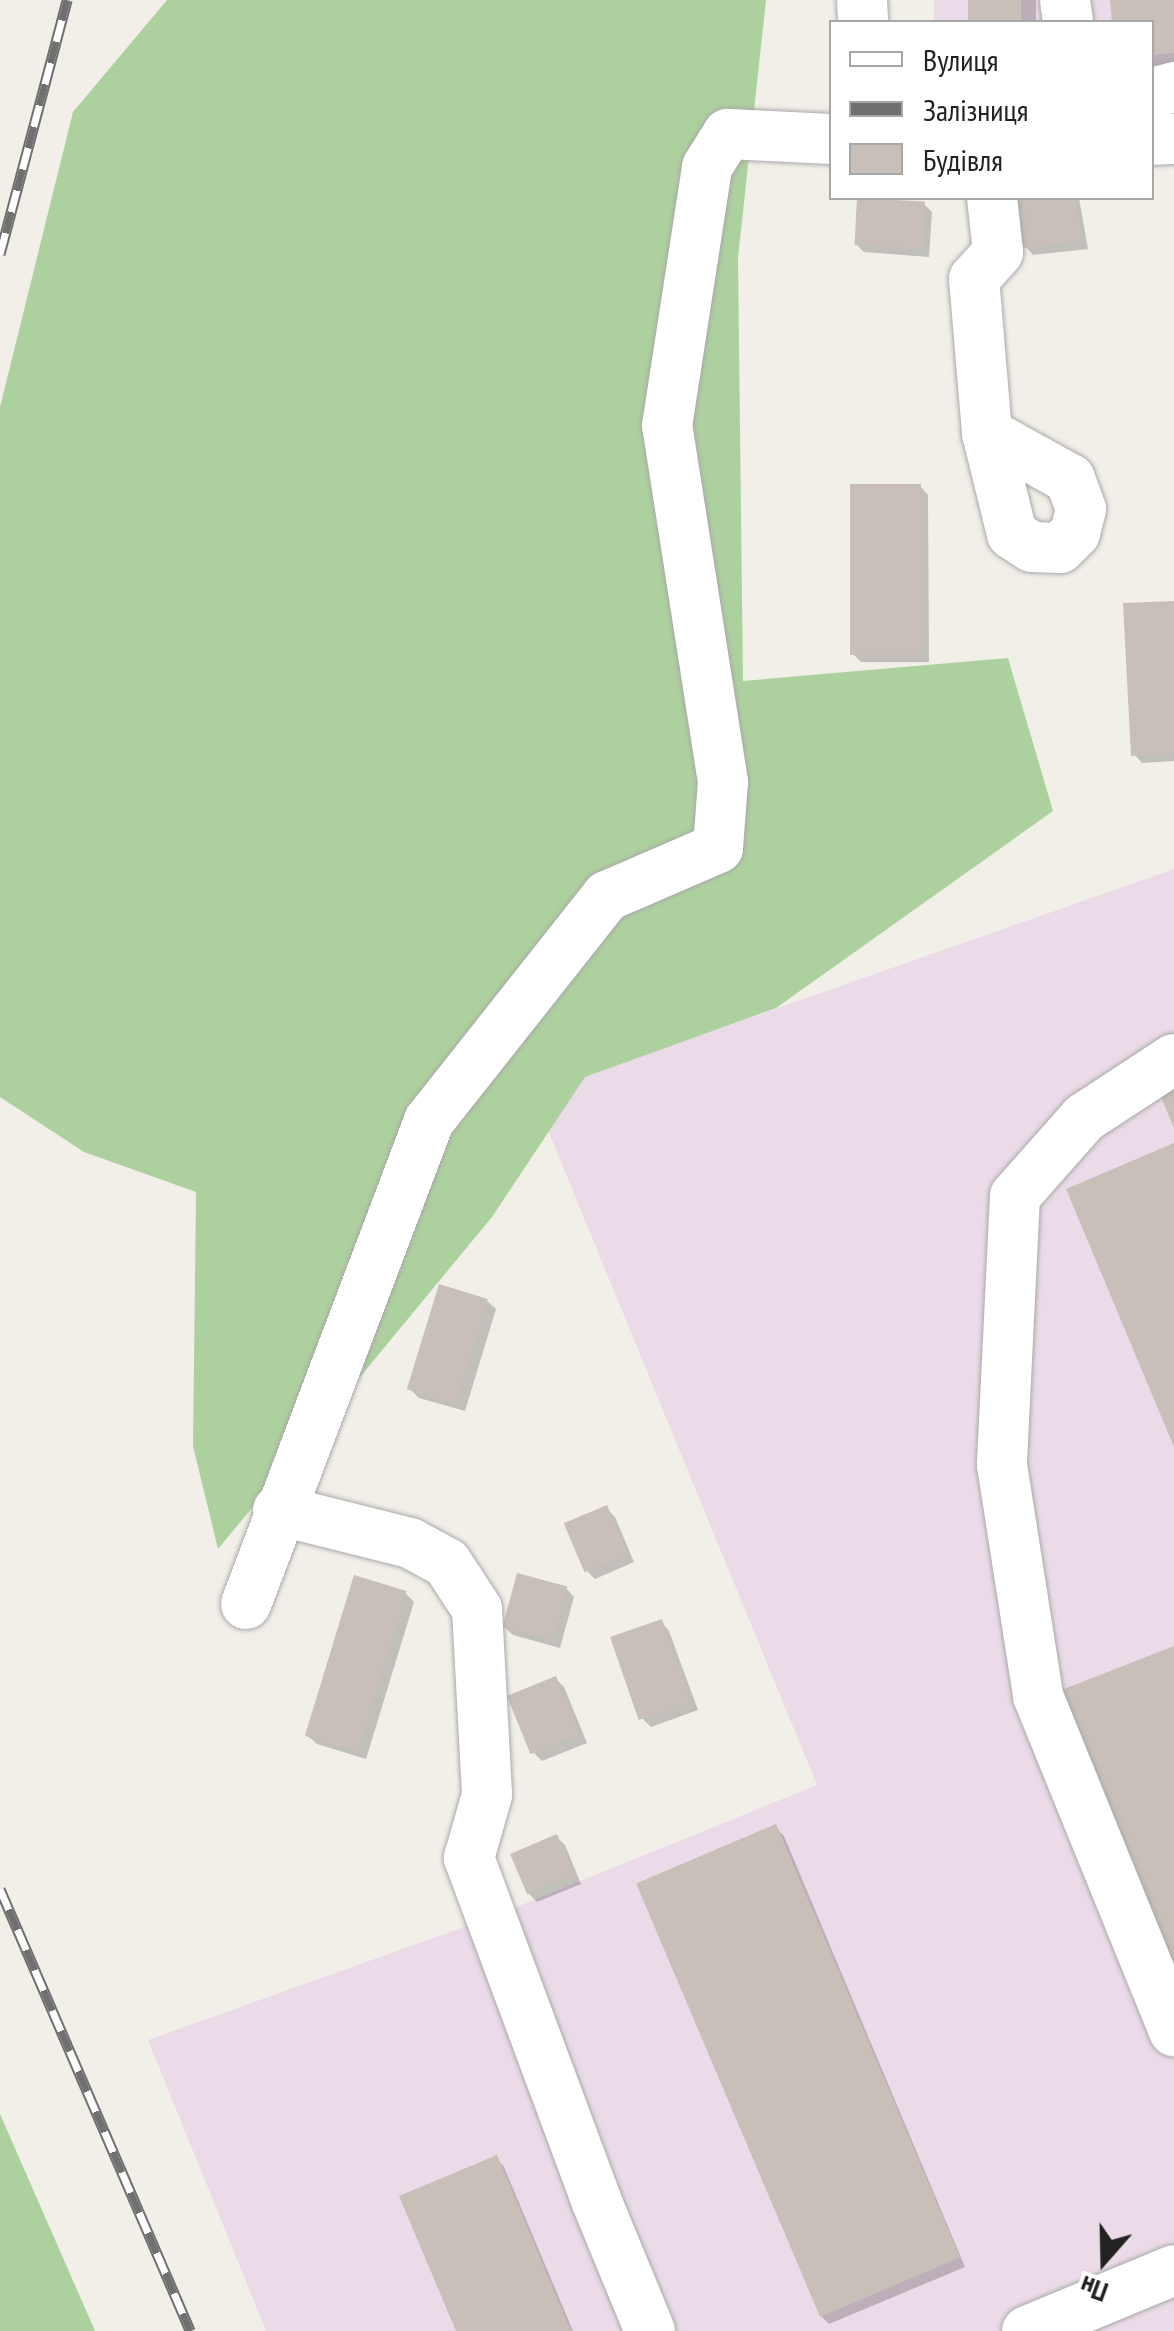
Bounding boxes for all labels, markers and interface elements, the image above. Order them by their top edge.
legend [829,20,1154,200]
text: Вулиця [923,40,998,79]
text: Залізниця [923,90,1028,129]
text: Будівля [923,140,1003,179]
north arrow [1054,2211,1154,2311]
text: Пн [1075,2268,1113,2312]

